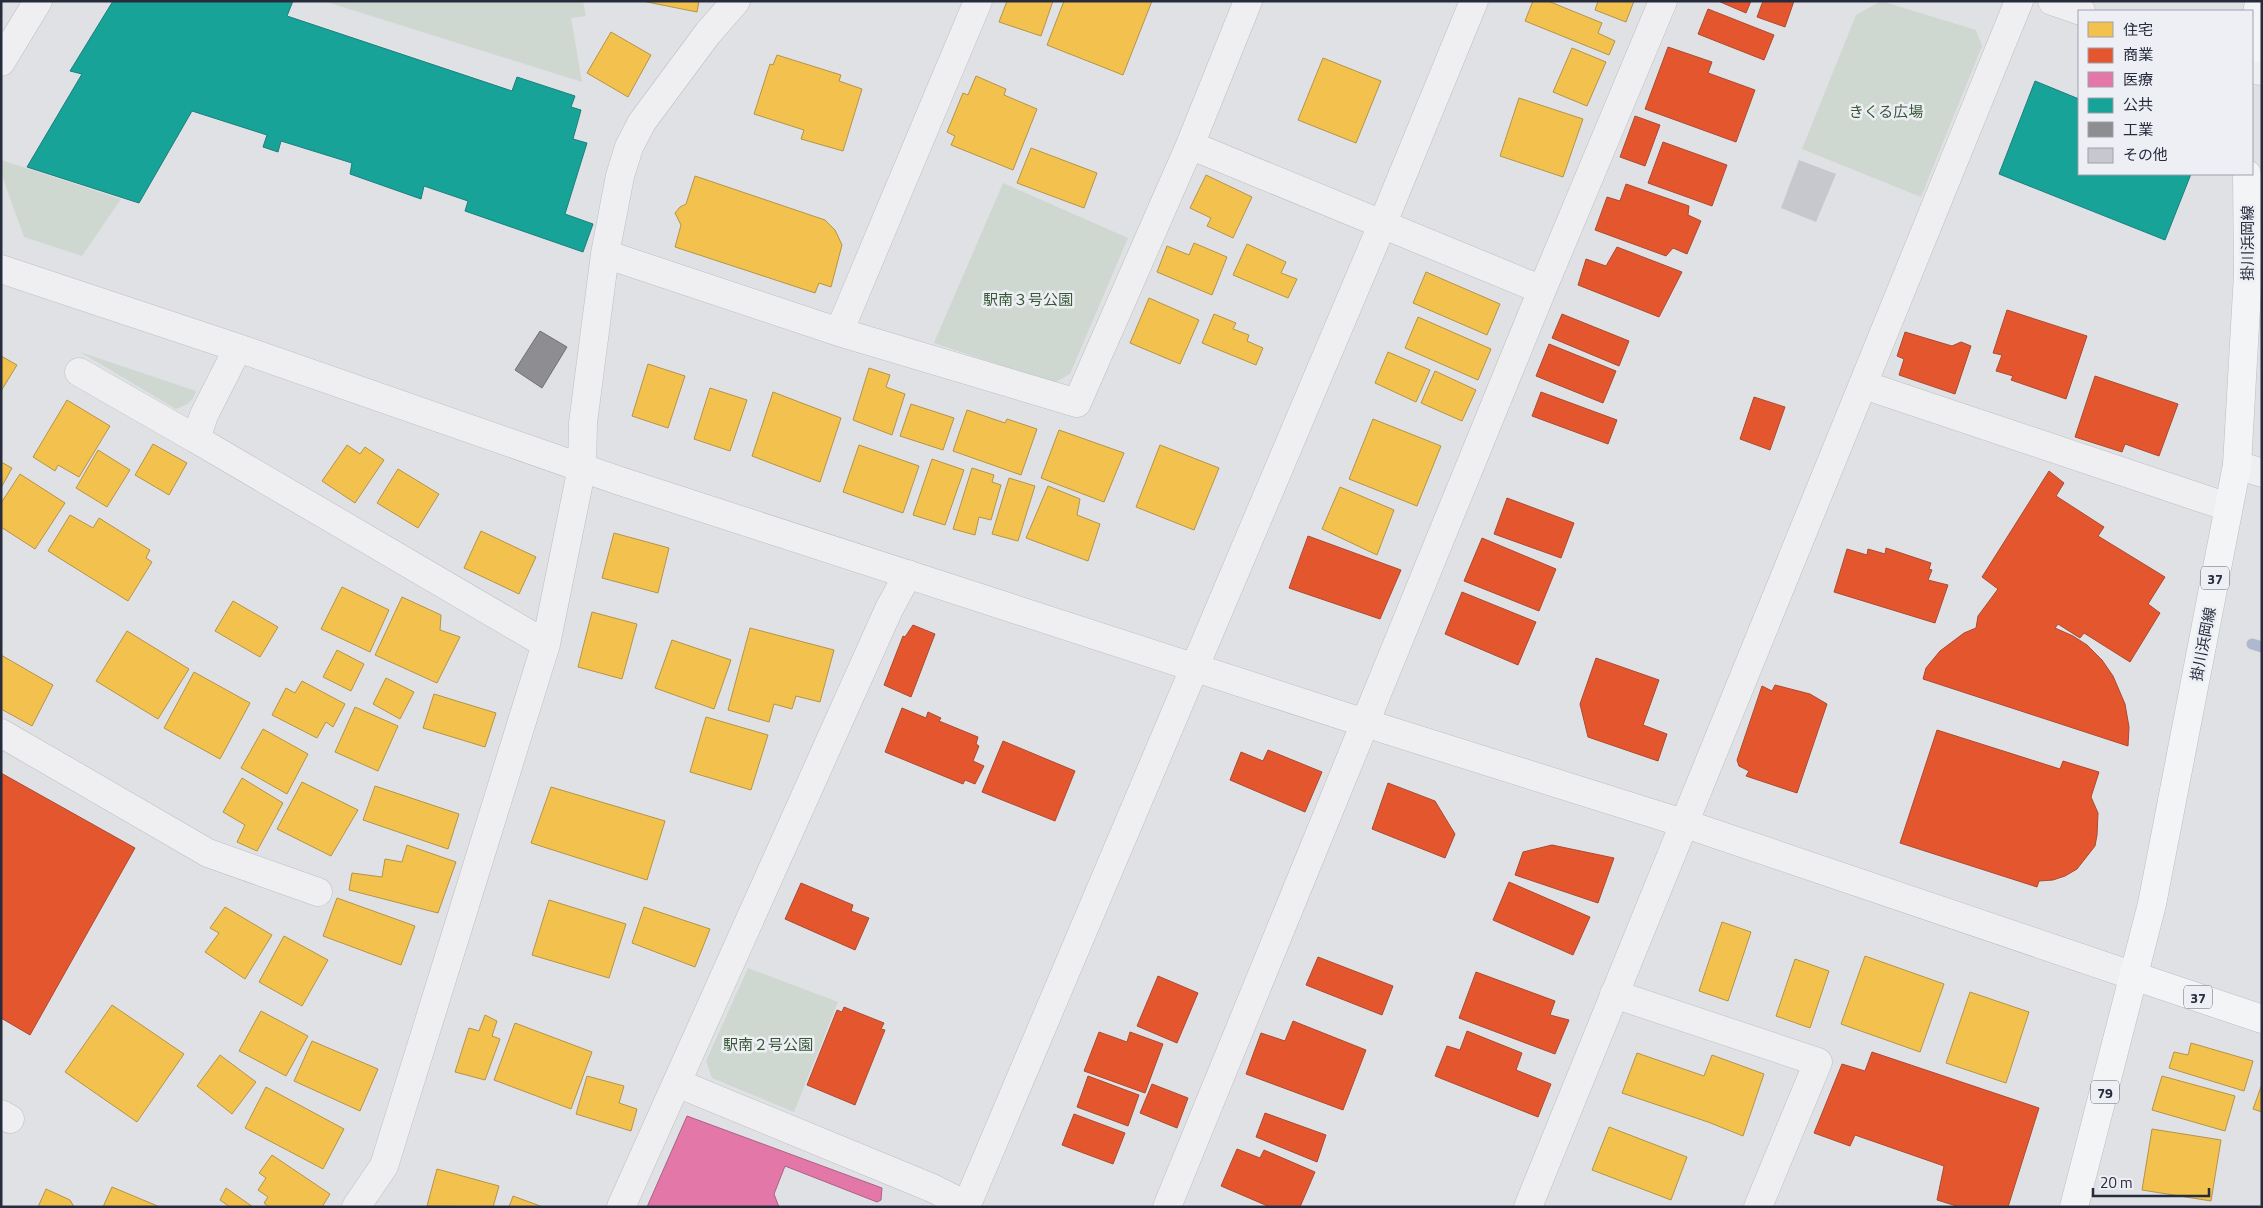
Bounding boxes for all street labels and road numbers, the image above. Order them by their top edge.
street label: 掛川浜岡線 [2236,205,2259,281]
road number: 37 [2201,566,2229,590]
street label: 掛川浜岡線 [2185,605,2221,683]
road number: 37 [2184,986,2212,1009]
road number: 79 [2091,1080,2119,1104]

